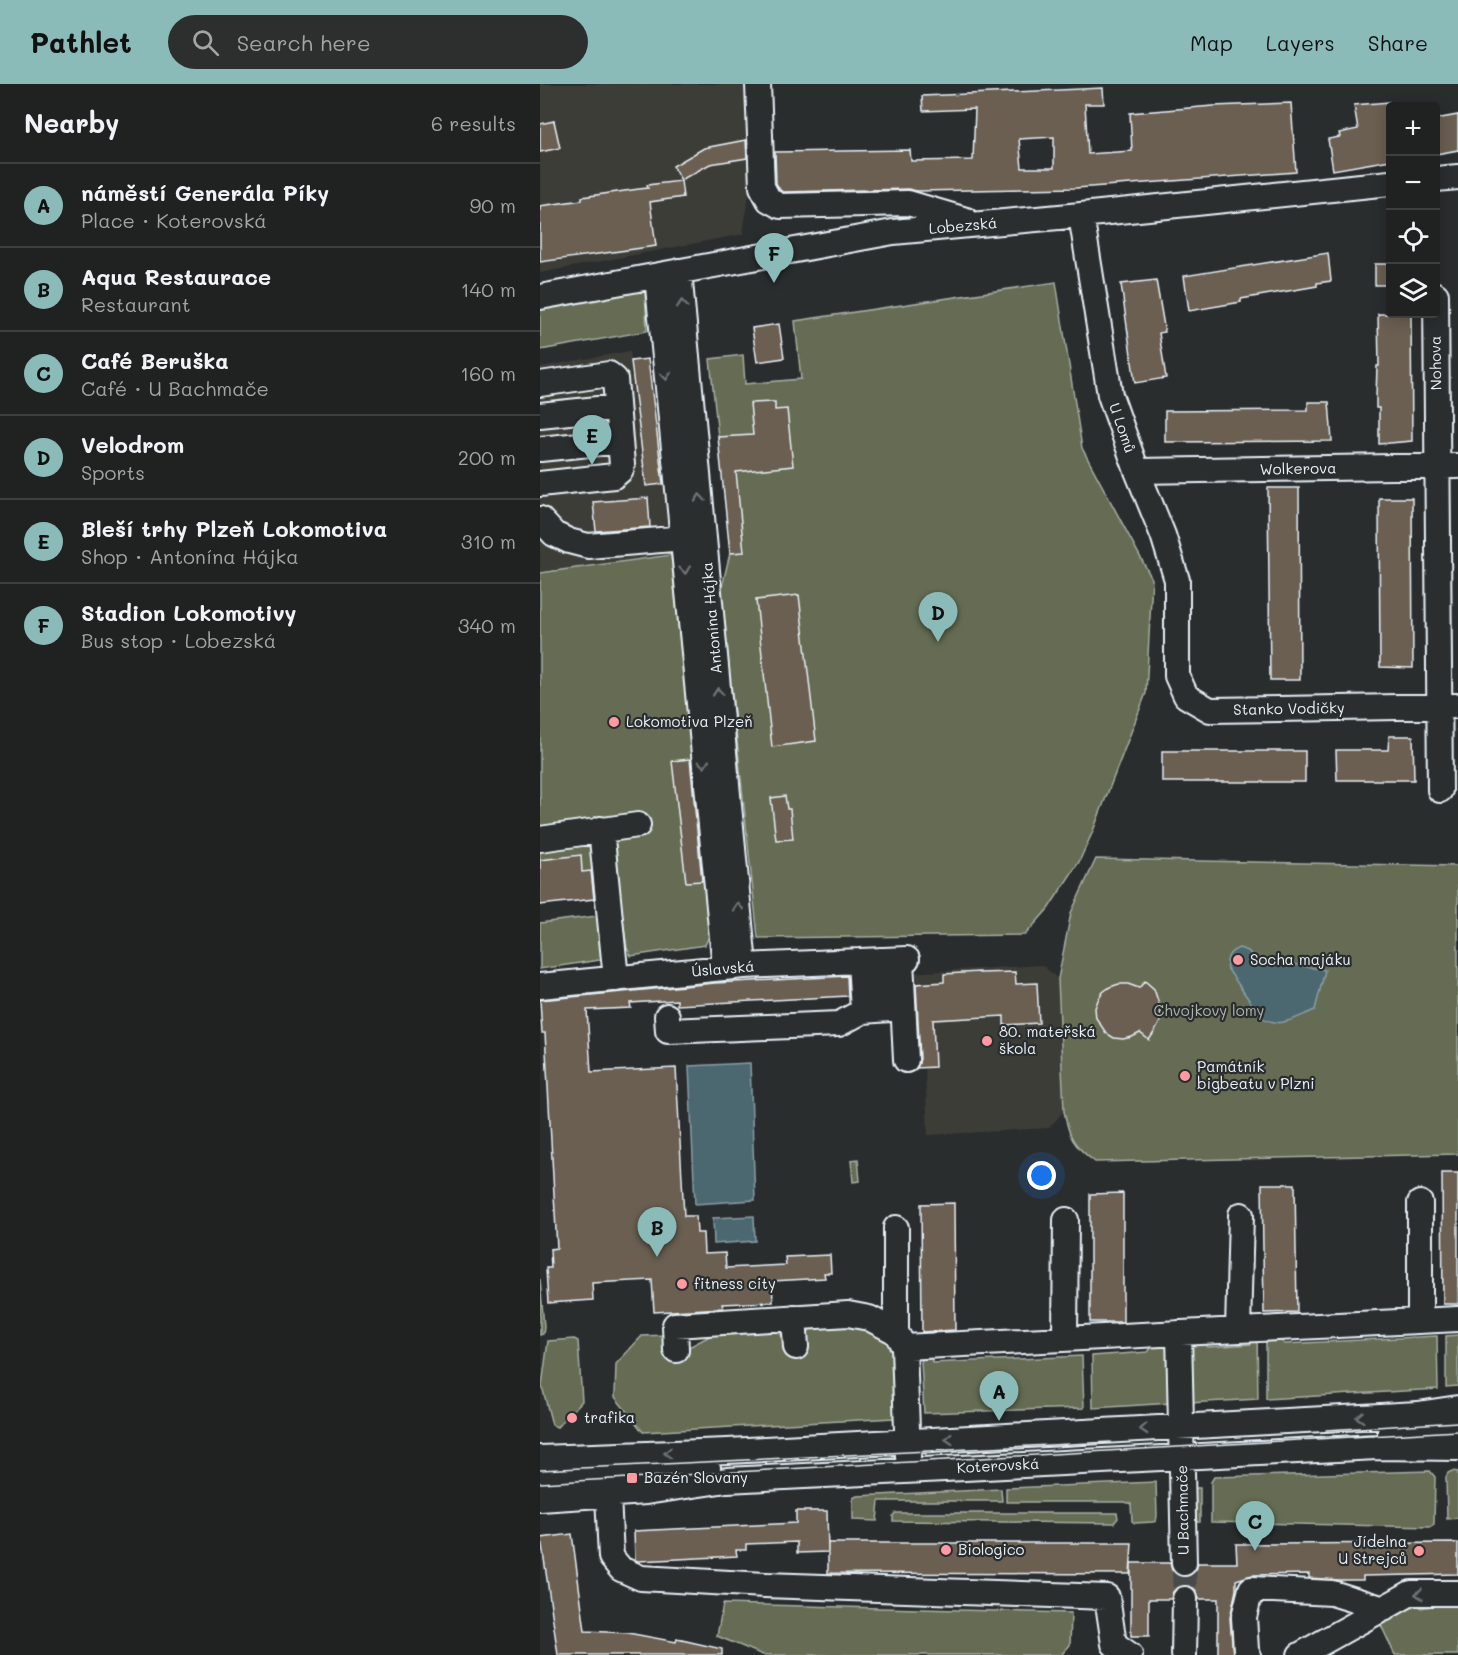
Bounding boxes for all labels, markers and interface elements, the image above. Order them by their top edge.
search box [168,15,588,69]
text: Pathlet [30,24,132,60]
icon: search [189,26,222,59]
text: Search here [237,28,371,57]
text: Map [1190,29,1233,56]
text: Layers [1266,29,1335,56]
text: Share [1368,29,1428,56]
map controls [1386,102,1440,318]
button: + [1386,102,1440,156]
text: Nearby [24,106,119,140]
text: 6 results [431,110,516,136]
button: − [1386,156,1440,210]
text: náměstí Generála Píky [81,178,329,207]
text: A [37,192,50,218]
text: 90 m [470,192,516,218]
text: Place · Koterovská [81,207,267,233]
button: locate [1386,210,1440,264]
street label: Lobezská [928,212,998,238]
pin: F [754,234,794,283]
text: Aqua Restaurace [81,262,271,291]
button: layers [1386,264,1440,318]
text: B [37,276,50,302]
text: 140 m [461,276,516,302]
text: Restaurant [81,291,191,317]
one-way arrow [676,299,689,309]
street label: Nohova [1425,336,1445,390]
text: Café Beruška [81,346,229,375]
text: C [36,360,51,386]
text: 160 m [460,360,516,386]
one-way arrow [659,371,672,380]
text: Café · U Bachmače [81,375,269,401]
street label: U Lomů [1105,400,1141,455]
pin: E [572,416,612,465]
text: Velodrom [81,430,184,459]
text: D [36,444,51,470]
text: 200 m [458,444,516,470]
street label: Wolkerova [1259,457,1337,479]
text: Sports [81,459,145,485]
one-way arrow [694,494,707,503]
text: Bleší trhy Plzeň Lokomotiva [81,514,387,543]
text: E [37,528,50,554]
text: 310 m [461,528,516,554]
text: Shop · Antonína Hájka [81,543,299,569]
street label: Antonína Hájka [696,561,726,675]
one-way arrow [678,565,691,574]
pin: D [918,592,958,642]
text: Stadion Lokomotivy [81,598,297,627]
text: F [37,612,50,638]
text: 340 m [458,612,516,638]
text: Bus stop · Lobezská [81,627,276,653]
one-way arrow [712,688,725,697]
street label: Stanko Vodičky [1233,697,1345,719]
place label: Lokomotiva Plzeň [626,711,753,731]
marker: Lokomotiva Plzeň [607,715,621,729]
one-way arrow [697,759,710,768]
one-way arrow [732,903,745,912]
place label: Socha majáku [1250,949,1351,969]
marker: Socha majáku [1231,953,1245,967]
street label: Úslavská [691,955,755,981]
park label: Chvojkovy lomy [1154,1000,1265,1020]
place label: 80. mateřská škola [999,1021,1096,1058]
marker: 80. mateřská škola [980,1034,994,1048]
place label: Památník bigbeatu v Plzni [1197,1056,1315,1093]
marker: Památník bigbeatu v Plzni [1178,1069,1192,1083]
your location [1027,1161,1056,1190]
pin: B [638,1208,676,1257]
place label: fitness city [694,1273,776,1293]
marker: fitness city [675,1277,689,1291]
pin: A [980,1372,1018,1421]
place label: trafika [584,1407,635,1427]
marker: trafika [565,1411,579,1425]
one-way arrow [1355,1411,1364,1424]
one-way arrow [1140,1422,1149,1435]
one-way arrow [945,1433,954,1446]
one-way arrow [664,1447,673,1460]
street label: Koterovská [956,1453,1040,1477]
street label: U Bachmače [1171,1465,1193,1555]
place label: Bazén Slovany [644,1467,748,1487]
marker: Bazén Slovany [625,1471,639,1485]
pin: C [1236,1502,1274,1551]
place label: Jídelna U Strejců [1338,1531,1407,1568]
place label: Biologico [958,1539,1025,1559]
marker: Biologico [939,1543,953,1557]
marker: Jídelna U Strejců [1412,1544,1426,1558]
one-way arrow [1414,1587,1423,1600]

